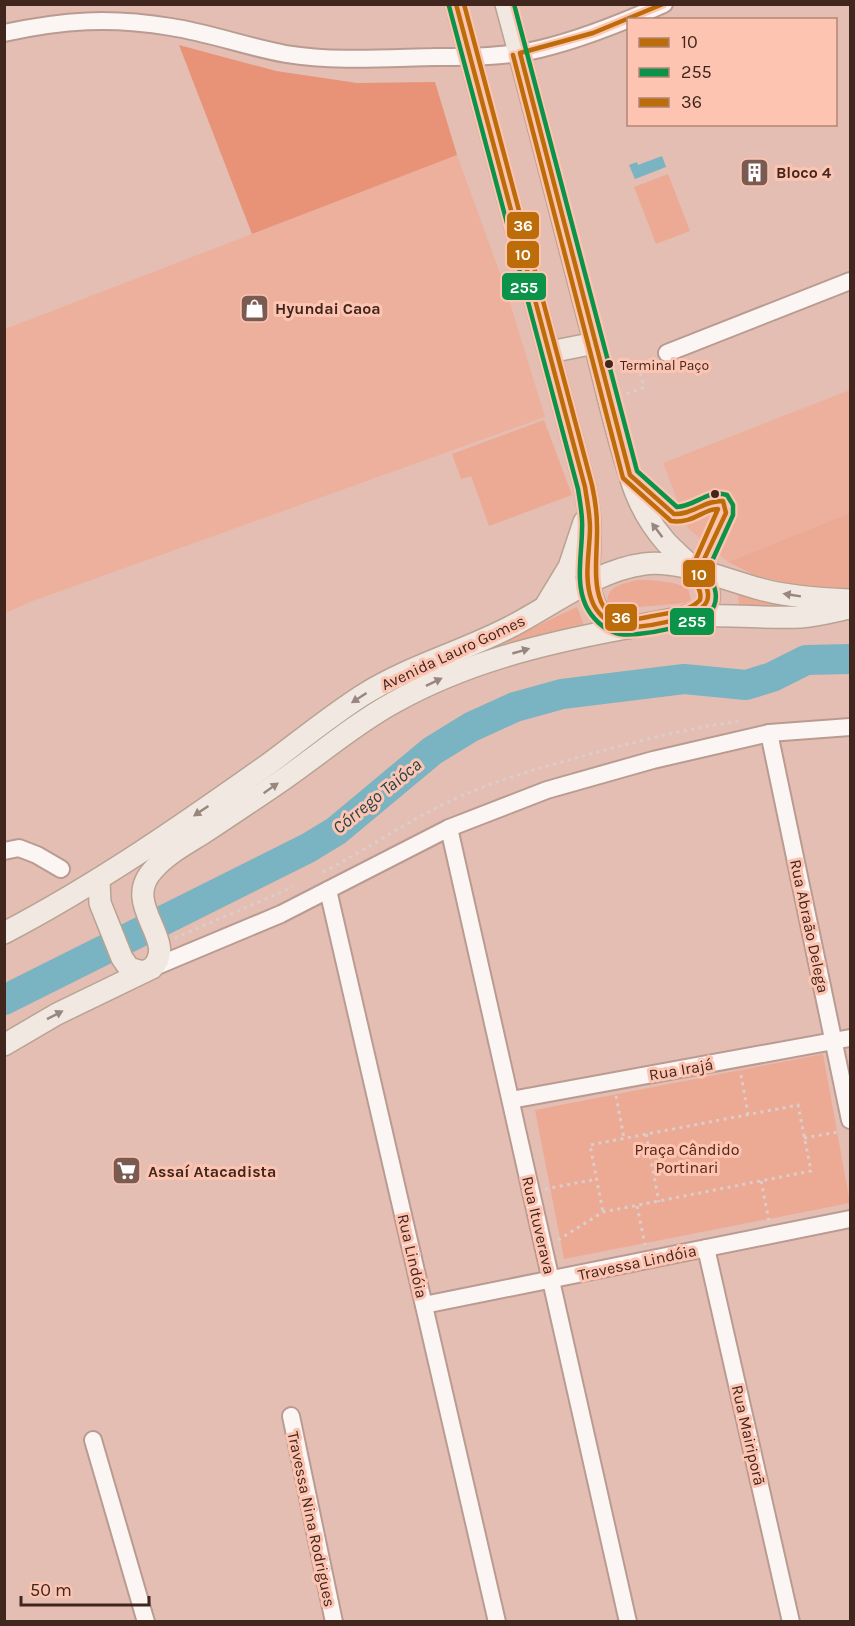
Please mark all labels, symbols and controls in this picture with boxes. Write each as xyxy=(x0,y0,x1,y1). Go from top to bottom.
legend xyxy=(627,18,837,126)
text: 10 xyxy=(681,31,698,53)
text: 255 xyxy=(681,61,712,83)
text: 36 xyxy=(681,91,702,113)
building icon: Bloco 4 xyxy=(739,156,771,188)
place label: Bloco 4 xyxy=(776,163,832,182)
line badge: 36 xyxy=(506,211,540,240)
text: 36 xyxy=(513,216,533,235)
line badge: 10 xyxy=(506,240,540,269)
text: 10 xyxy=(515,245,531,264)
line badge: 255 xyxy=(501,272,547,301)
text: 255 xyxy=(510,278,538,297)
shop icon: Hyundai Caoa xyxy=(238,292,270,324)
place label: Hyundai Caoa xyxy=(275,299,381,318)
place label: Terminal Paço xyxy=(620,357,709,374)
marker: Terminal Paço xyxy=(603,358,615,370)
unlabelled marker xyxy=(709,488,721,500)
one-way arrow xyxy=(651,523,663,539)
line badge: 10 xyxy=(682,559,716,588)
text: 10 xyxy=(691,565,707,584)
one-way arrow xyxy=(783,591,802,600)
line badge: 36 xyxy=(604,603,638,632)
line badge: 255 xyxy=(669,607,715,636)
text: 36 xyxy=(611,608,631,627)
street label: Avenida Lauro Gomes xyxy=(378,611,528,694)
text: 255 xyxy=(678,612,706,631)
one-way arrow xyxy=(512,645,530,655)
one-way arrow xyxy=(425,677,442,687)
one-way arrow xyxy=(351,692,367,703)
water label: Córrego Taióca xyxy=(328,753,426,839)
one-way arrow xyxy=(262,782,278,794)
one-way arrow xyxy=(193,805,209,817)
street label: Rua Abraão Delega xyxy=(786,858,833,995)
one-way arrow xyxy=(47,1010,64,1020)
street label: Rua Irajá xyxy=(647,1054,715,1084)
park label: Praça Cândido Portinari xyxy=(634,1140,740,1177)
supermarket icon: Assaí Atacadista xyxy=(111,1155,143,1187)
place label: Assaí Atacadista xyxy=(148,1162,276,1181)
street label: Rua Ituverava xyxy=(518,1174,559,1276)
street label: Rua Lindóia xyxy=(394,1212,431,1300)
street label: Travessa Lindóia xyxy=(576,1241,698,1284)
street label: Rua Mairiporã xyxy=(728,1383,769,1487)
street label: Travessa Nina Rodrigues xyxy=(284,1430,339,1609)
scale bar xyxy=(21,1569,148,1607)
text: 50 m xyxy=(30,1579,72,1601)

